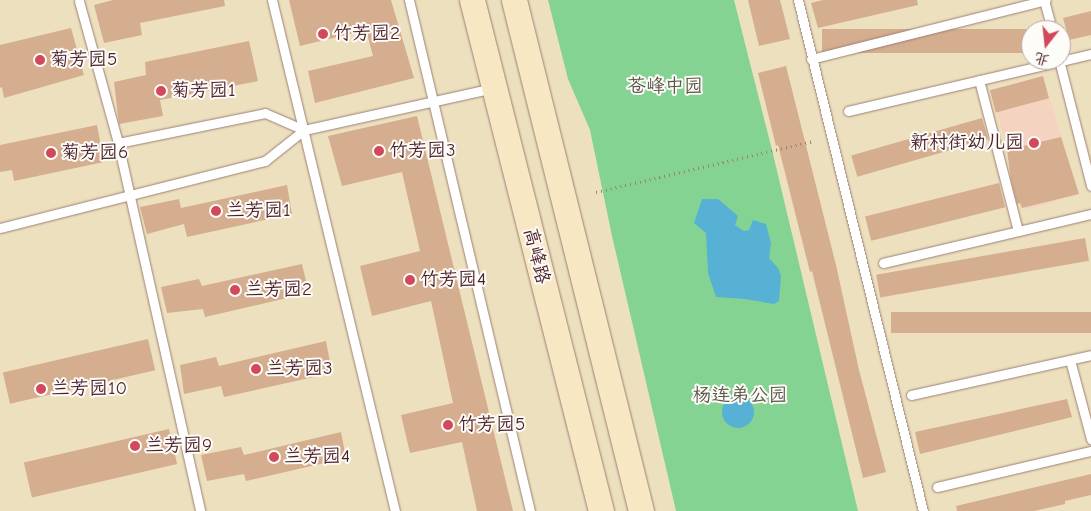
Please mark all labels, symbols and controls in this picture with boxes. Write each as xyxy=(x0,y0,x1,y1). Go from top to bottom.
north arrow xyxy=(1021,20,1071,70)
place label: 竹芳园2 xyxy=(333,23,400,45)
marker: 竹芳园2 xyxy=(317,28,329,40)
place label: 菊芳园5 xyxy=(50,49,117,71)
text: 北 xyxy=(1033,49,1051,69)
marker: 菊芳园5 xyxy=(34,54,46,66)
park label: 苍峰中园 xyxy=(627,76,703,98)
place label: 菊芳园1 xyxy=(171,80,236,102)
marker: 菊芳园1 xyxy=(155,85,167,97)
place label: 新村街幼儿园 xyxy=(910,132,1024,154)
marker: 新村街幼儿园 xyxy=(1028,137,1040,149)
place label: 竹芳园3 xyxy=(389,140,456,162)
place label: 菊芳园6 xyxy=(61,142,128,164)
marker: 竹芳园3 xyxy=(373,145,385,157)
marker: 菊芳园6 xyxy=(45,147,57,159)
place label: 兰芳园1 xyxy=(226,200,291,222)
marker: 兰芳园1 xyxy=(210,205,222,217)
street label: 高峰路 xyxy=(518,226,554,286)
place label: 竹芳园4 xyxy=(420,269,486,291)
marker: 竹芳园4 xyxy=(404,274,416,286)
place label: 兰芳园2 xyxy=(245,279,312,301)
marker: 兰芳园2 xyxy=(229,284,241,296)
place label: 兰芳园3 xyxy=(266,358,333,380)
marker: 兰芳园3 xyxy=(250,363,262,375)
place label: 兰芳园10 xyxy=(51,378,127,400)
marker: 兰芳园10 xyxy=(35,383,47,395)
park label: 杨连弟公园 xyxy=(693,385,787,407)
place label: 竹芳园5 xyxy=(458,414,525,436)
marker: 竹芳园5 xyxy=(442,419,454,431)
place label: 兰芳园9 xyxy=(145,435,212,457)
marker: 兰芳园9 xyxy=(129,440,141,452)
place label: 兰芳园4 xyxy=(284,446,350,468)
marker: 兰芳园4 xyxy=(268,451,280,463)

